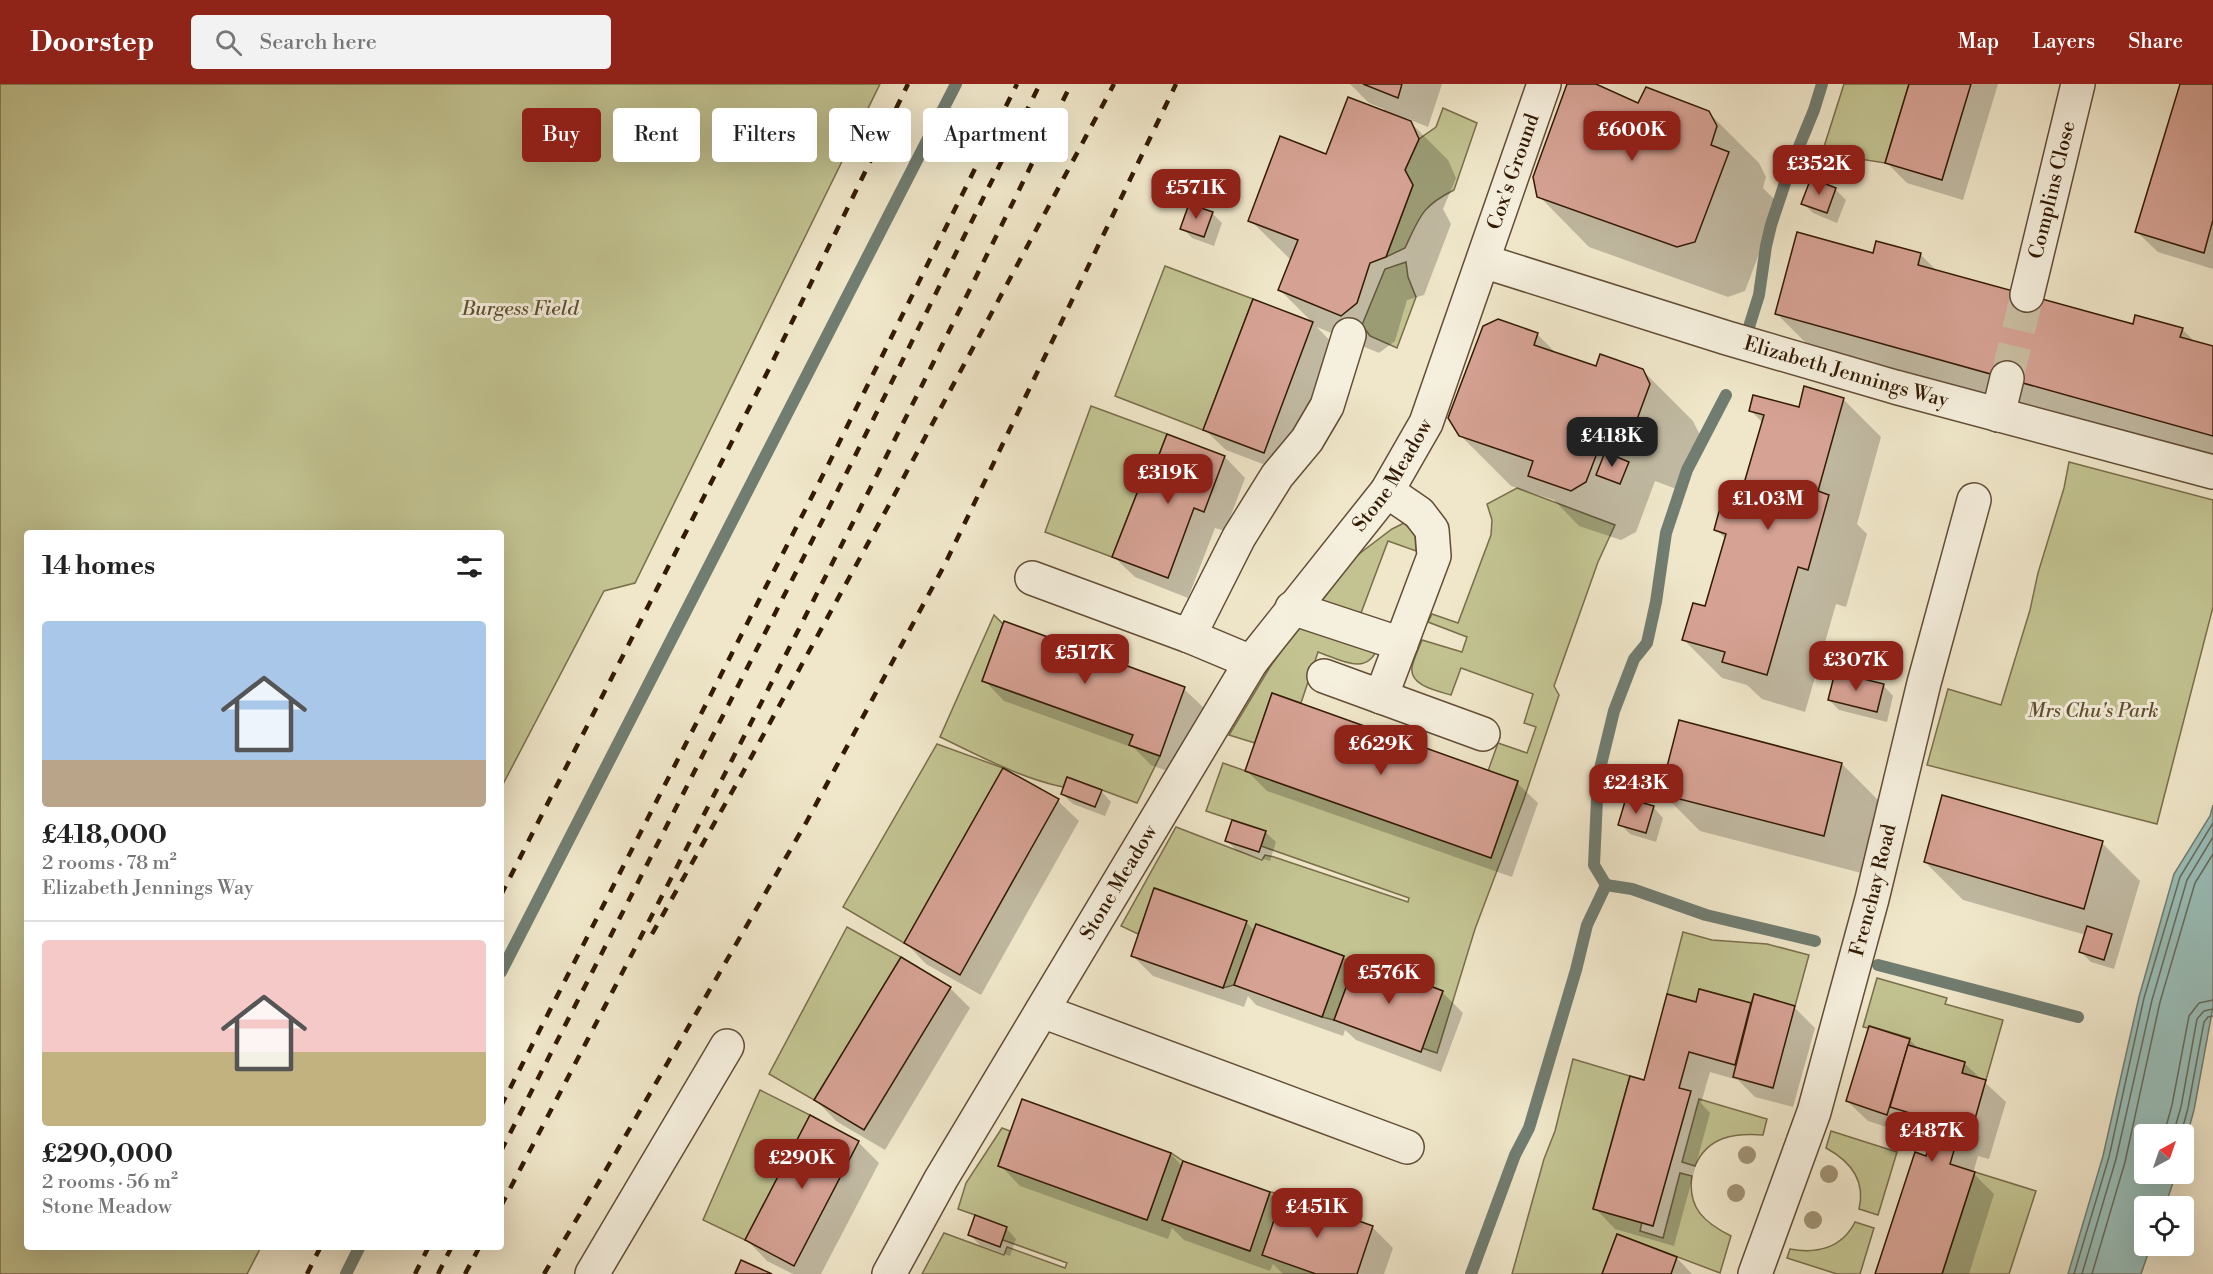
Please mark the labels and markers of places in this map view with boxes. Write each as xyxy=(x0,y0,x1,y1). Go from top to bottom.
pin: £600K xyxy=(1590,111,1674,162)
pin: £352K xyxy=(1777,145,1861,196)
pin: £571K xyxy=(1154,169,1238,220)
pin: £418K xyxy=(1570,417,1654,468)
pin: £319K xyxy=(1126,454,1210,505)
pin: £1.03M xyxy=(1719,480,1817,531)
pin: £517K xyxy=(1043,634,1127,685)
pin: £307K xyxy=(1814,641,1898,692)
pin: £629K xyxy=(1339,725,1423,776)
pin: £243K xyxy=(1594,764,1678,815)
pin: £576K xyxy=(1347,954,1431,1005)
pin: £487K xyxy=(1890,1112,1974,1163)
pin: £290K xyxy=(760,1139,844,1190)
pin: £451K xyxy=(1275,1188,1359,1239)

